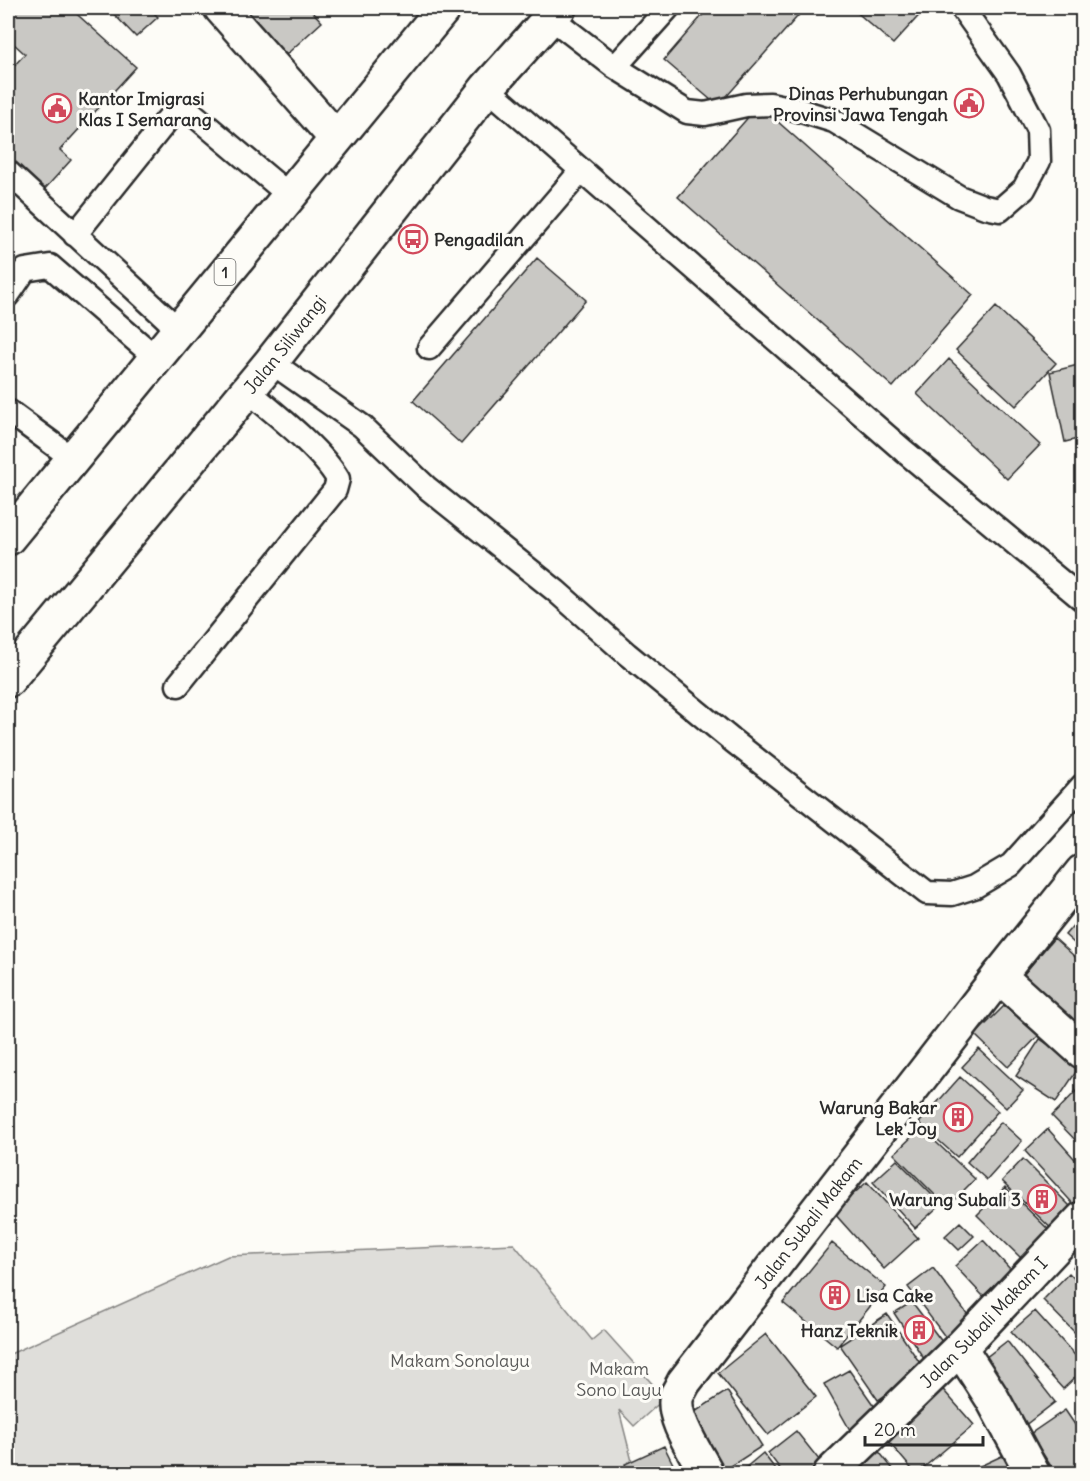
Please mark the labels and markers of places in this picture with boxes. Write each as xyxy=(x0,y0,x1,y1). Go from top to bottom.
place label: Dinas Perhubungan Provinsi Jawa Tengah xyxy=(773,82,949,126)
place label: Kantor Imigrasi Klas I Semarang xyxy=(78,87,212,131)
public building icon: Dinas Perhubungan Provinsi Jawa Tengah xyxy=(953,87,985,119)
public building icon: Kantor Imigrasi Klas I Semarang xyxy=(41,92,73,124)
bus stop icon: Pengadilan xyxy=(397,223,429,255)
place label: Pengadilan xyxy=(434,228,524,251)
place label: Warung Bakar Lek Joy xyxy=(820,1096,938,1140)
building icon: Warung Bakar Lek Joy xyxy=(942,1101,974,1133)
building icon: Warung Subali 3 xyxy=(1026,1183,1058,1215)
place label: Warung Subali 3 xyxy=(889,1188,1021,1211)
building icon: Lisa Cake xyxy=(819,1279,851,1311)
place label: Lisa Cake xyxy=(856,1284,934,1307)
building icon: Hanz Teknik xyxy=(903,1314,935,1346)
place label: Hanz Teknik xyxy=(801,1319,898,1342)

